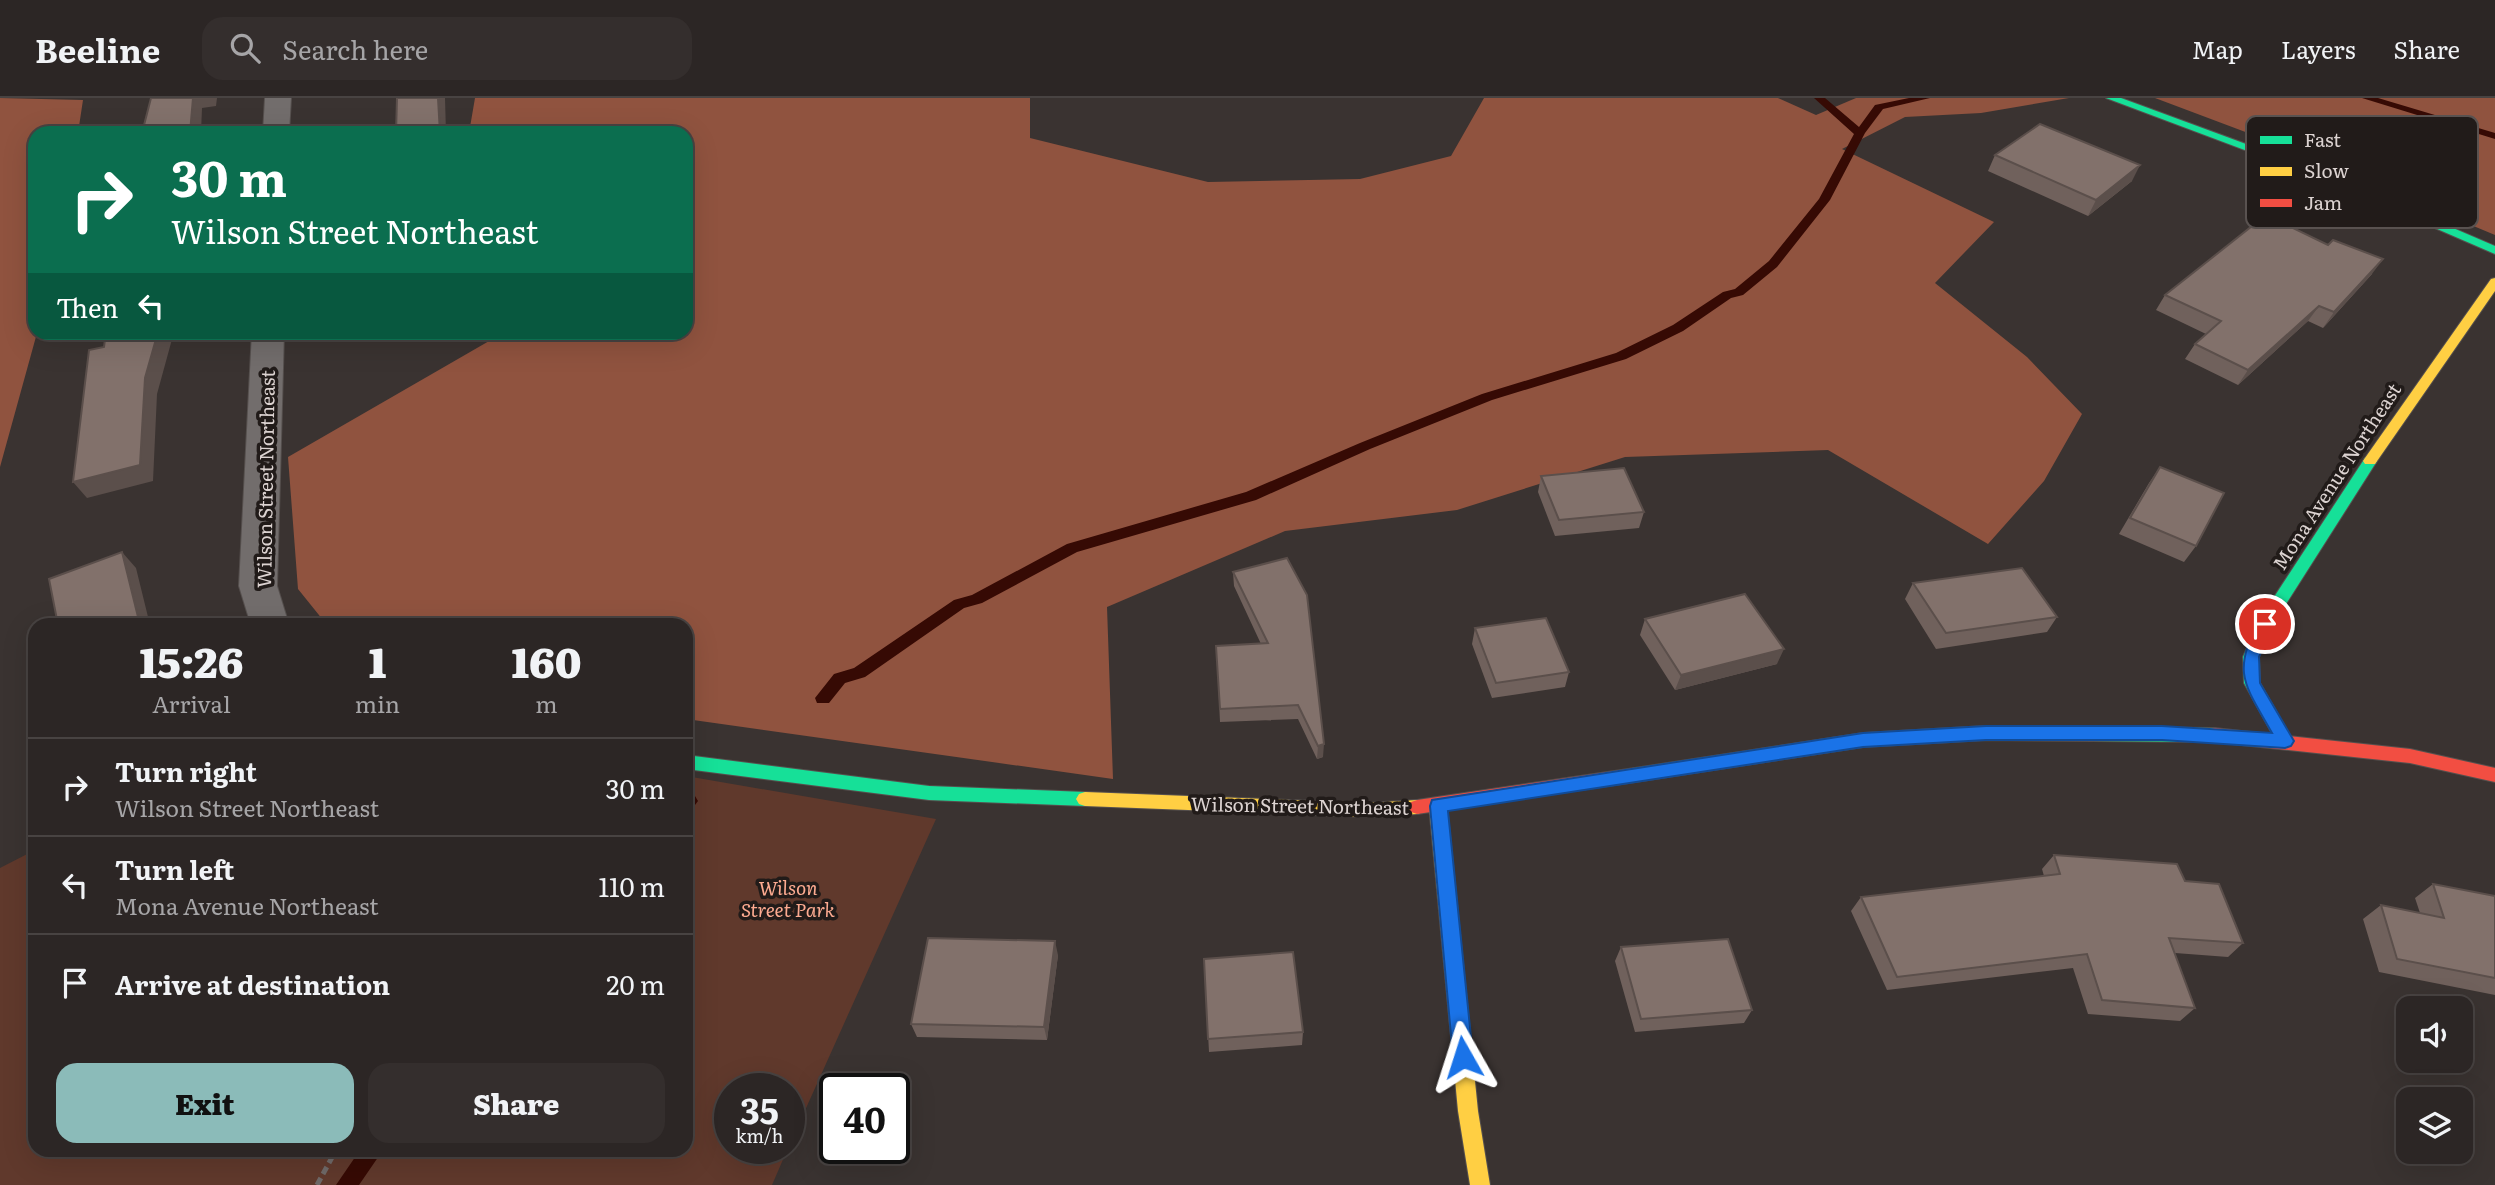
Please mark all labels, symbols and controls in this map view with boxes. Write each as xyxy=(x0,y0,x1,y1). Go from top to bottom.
search box xyxy=(202,17,692,80)
text: Beeline xyxy=(35,24,160,73)
icon: search xyxy=(226,29,264,67)
text: Search here xyxy=(282,29,428,68)
text: Map xyxy=(2192,31,2243,66)
text: Layers xyxy=(2281,31,2355,66)
text: Share xyxy=(2393,31,2460,66)
legend xyxy=(2246,116,2478,228)
text: Fast xyxy=(2304,125,2341,153)
text: 30 m xyxy=(171,139,287,212)
icon: right xyxy=(56,154,147,245)
text: Slow xyxy=(2304,156,2349,184)
text: Jam xyxy=(2304,188,2342,216)
text: Wilson Street Northeast xyxy=(171,206,538,254)
text: Then xyxy=(56,287,118,326)
icon: left xyxy=(132,287,170,325)
street label: Wilson Street Northeast xyxy=(249,369,281,588)
street label: Mona Avenue Northeast xyxy=(2265,377,2407,575)
pin xyxy=(2235,594,2295,654)
icon: arrive xyxy=(2246,605,2284,643)
text: 15:26 xyxy=(139,629,243,691)
text: 1 xyxy=(369,629,386,691)
text: 160 xyxy=(511,629,582,691)
text: Arrival xyxy=(152,686,231,720)
text: min xyxy=(355,686,400,720)
text: m xyxy=(535,686,558,720)
text: Turn right xyxy=(115,751,257,790)
icon: right xyxy=(56,768,94,806)
text: 30 m xyxy=(605,768,665,807)
street label: Wilson Street Northeast xyxy=(1191,789,1410,821)
text: Wilson Street Northeast xyxy=(115,790,379,824)
text: Turn left xyxy=(115,849,234,888)
icon: left xyxy=(56,866,94,904)
text: 110 m xyxy=(598,866,665,905)
park label: Wilson Street Park xyxy=(741,873,836,923)
text: Mona Avenue Northeast xyxy=(115,888,379,922)
icon: arrive xyxy=(56,964,94,1002)
text: Arrive at destination xyxy=(115,964,390,1003)
text: 20 m xyxy=(606,964,665,1003)
map controls xyxy=(2396,996,2473,1164)
button: sound xyxy=(2396,996,2473,1073)
position arrow xyxy=(1426,1020,1500,1094)
button: Exit xyxy=(56,1063,354,1143)
button: Share xyxy=(368,1063,665,1143)
speed limit sign: 40 xyxy=(819,1073,910,1164)
text: 35 xyxy=(740,1083,779,1135)
button: layers xyxy=(2396,1087,2473,1164)
text: km/h xyxy=(736,1122,783,1149)

